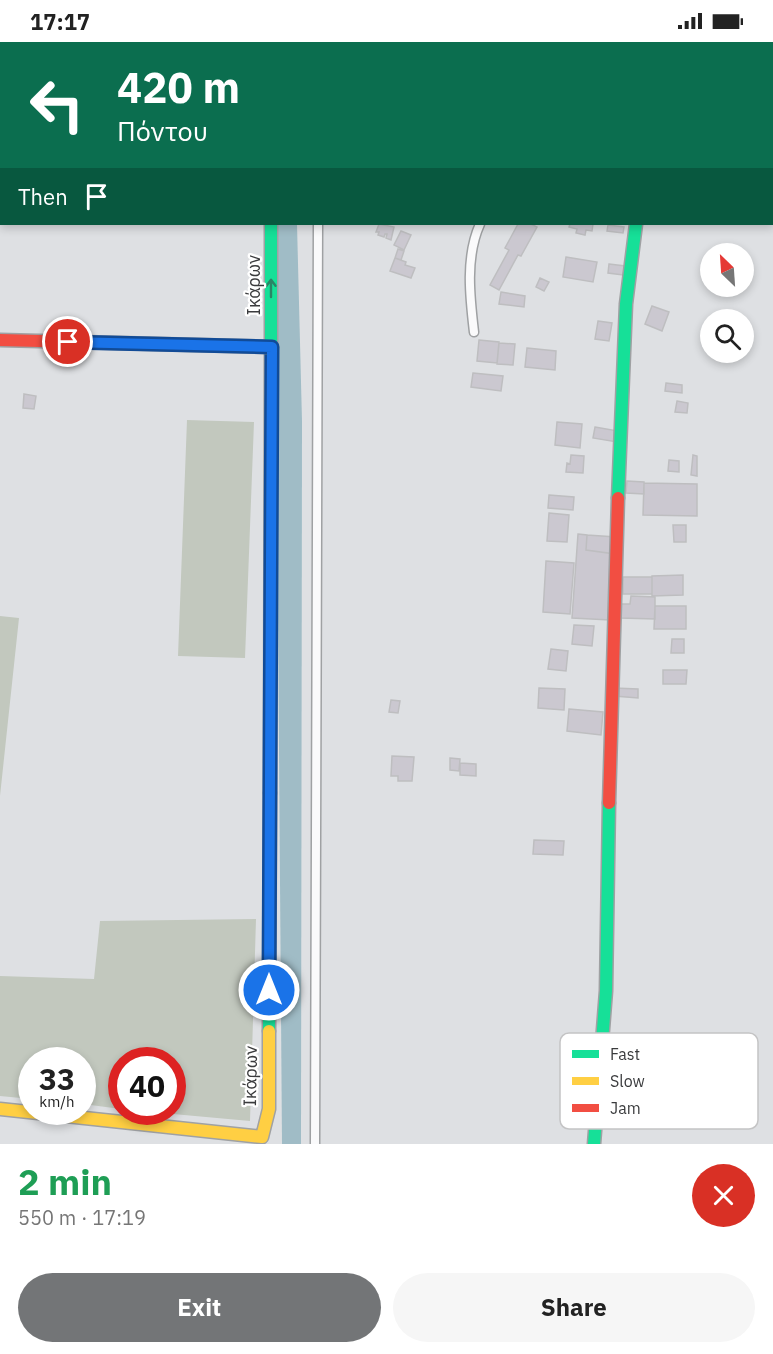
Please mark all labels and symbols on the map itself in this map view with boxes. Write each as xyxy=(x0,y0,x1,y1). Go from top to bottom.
north arrow xyxy=(700,243,754,297)
street label: Ικάρων xyxy=(242,255,265,315)
one-way arrow xyxy=(265,279,277,299)
pin xyxy=(42,316,93,367)
position arrow xyxy=(237,958,301,1022)
legend xyxy=(560,1033,758,1129)
text: Fast xyxy=(610,1044,640,1064)
street label: Ικάρων xyxy=(238,1046,262,1106)
speed limit sign: 40 xyxy=(108,1047,186,1125)
text: Slow xyxy=(610,1071,645,1091)
text: Jam xyxy=(610,1098,641,1118)

